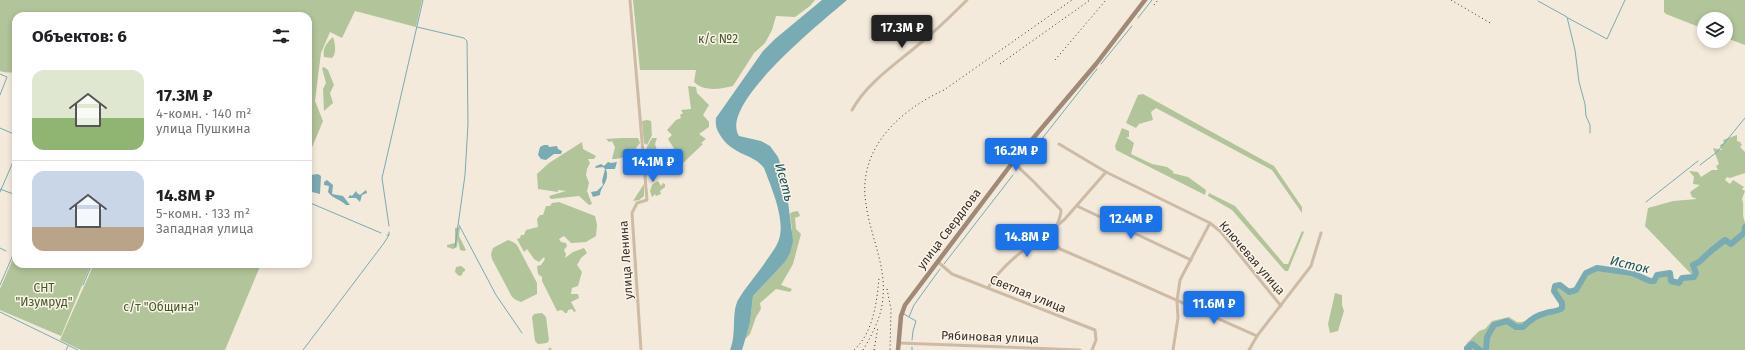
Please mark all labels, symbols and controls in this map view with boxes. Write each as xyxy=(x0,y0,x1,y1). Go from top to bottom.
map controls xyxy=(1697,12,1733,48)
button: layers xyxy=(1697,12,1733,48)
pin: 17.3M ₽ xyxy=(865,15,939,49)
text: 17.3M ₽ xyxy=(880,20,924,35)
icon: filters xyxy=(270,25,292,47)
text: Объектов: 6 xyxy=(32,26,127,47)
park label: к/с №2 xyxy=(698,32,738,46)
text: 17.3M ₽ xyxy=(156,85,213,106)
icon: home xyxy=(64,86,112,134)
text: 4-комн. · 140 m² xyxy=(156,106,251,121)
text: улица Пушкина xyxy=(156,121,251,136)
pin: 16.2M ₽ xyxy=(979,138,1053,172)
text: 16.2M ₽ xyxy=(994,143,1038,158)
pin: 14.1M ₽ xyxy=(616,149,690,183)
text: 14.1M ₽ xyxy=(632,154,674,169)
water label: Исеть xyxy=(772,161,797,203)
text: 14.8M ₽ xyxy=(156,185,215,206)
street label: улица Свердлова xyxy=(914,186,984,272)
icon: home xyxy=(64,187,112,235)
text: 5-комн. · 133 m² xyxy=(156,206,250,221)
pin: 12.4M ₽ xyxy=(1094,206,1168,240)
text: 12.4M ₽ xyxy=(1109,211,1153,226)
street label: Ключевая улица xyxy=(1216,218,1288,298)
street label: улица Ленина xyxy=(616,220,636,300)
text: Западная улица xyxy=(156,221,253,236)
pin: 14.8M ₽ xyxy=(990,224,1064,258)
text: 14.8M ₽ xyxy=(1004,229,1050,244)
water label: Исток xyxy=(1609,253,1651,276)
street label: Светлая улица xyxy=(988,272,1068,316)
park label: СНТ "Изумруд" xyxy=(15,281,73,309)
pin: 11.6M ₽ xyxy=(1177,291,1251,325)
text: 11.6M ₽ xyxy=(1192,296,1236,311)
park label: с/т "Община" xyxy=(123,300,199,314)
street label: Рябиновая улица xyxy=(941,328,1039,346)

